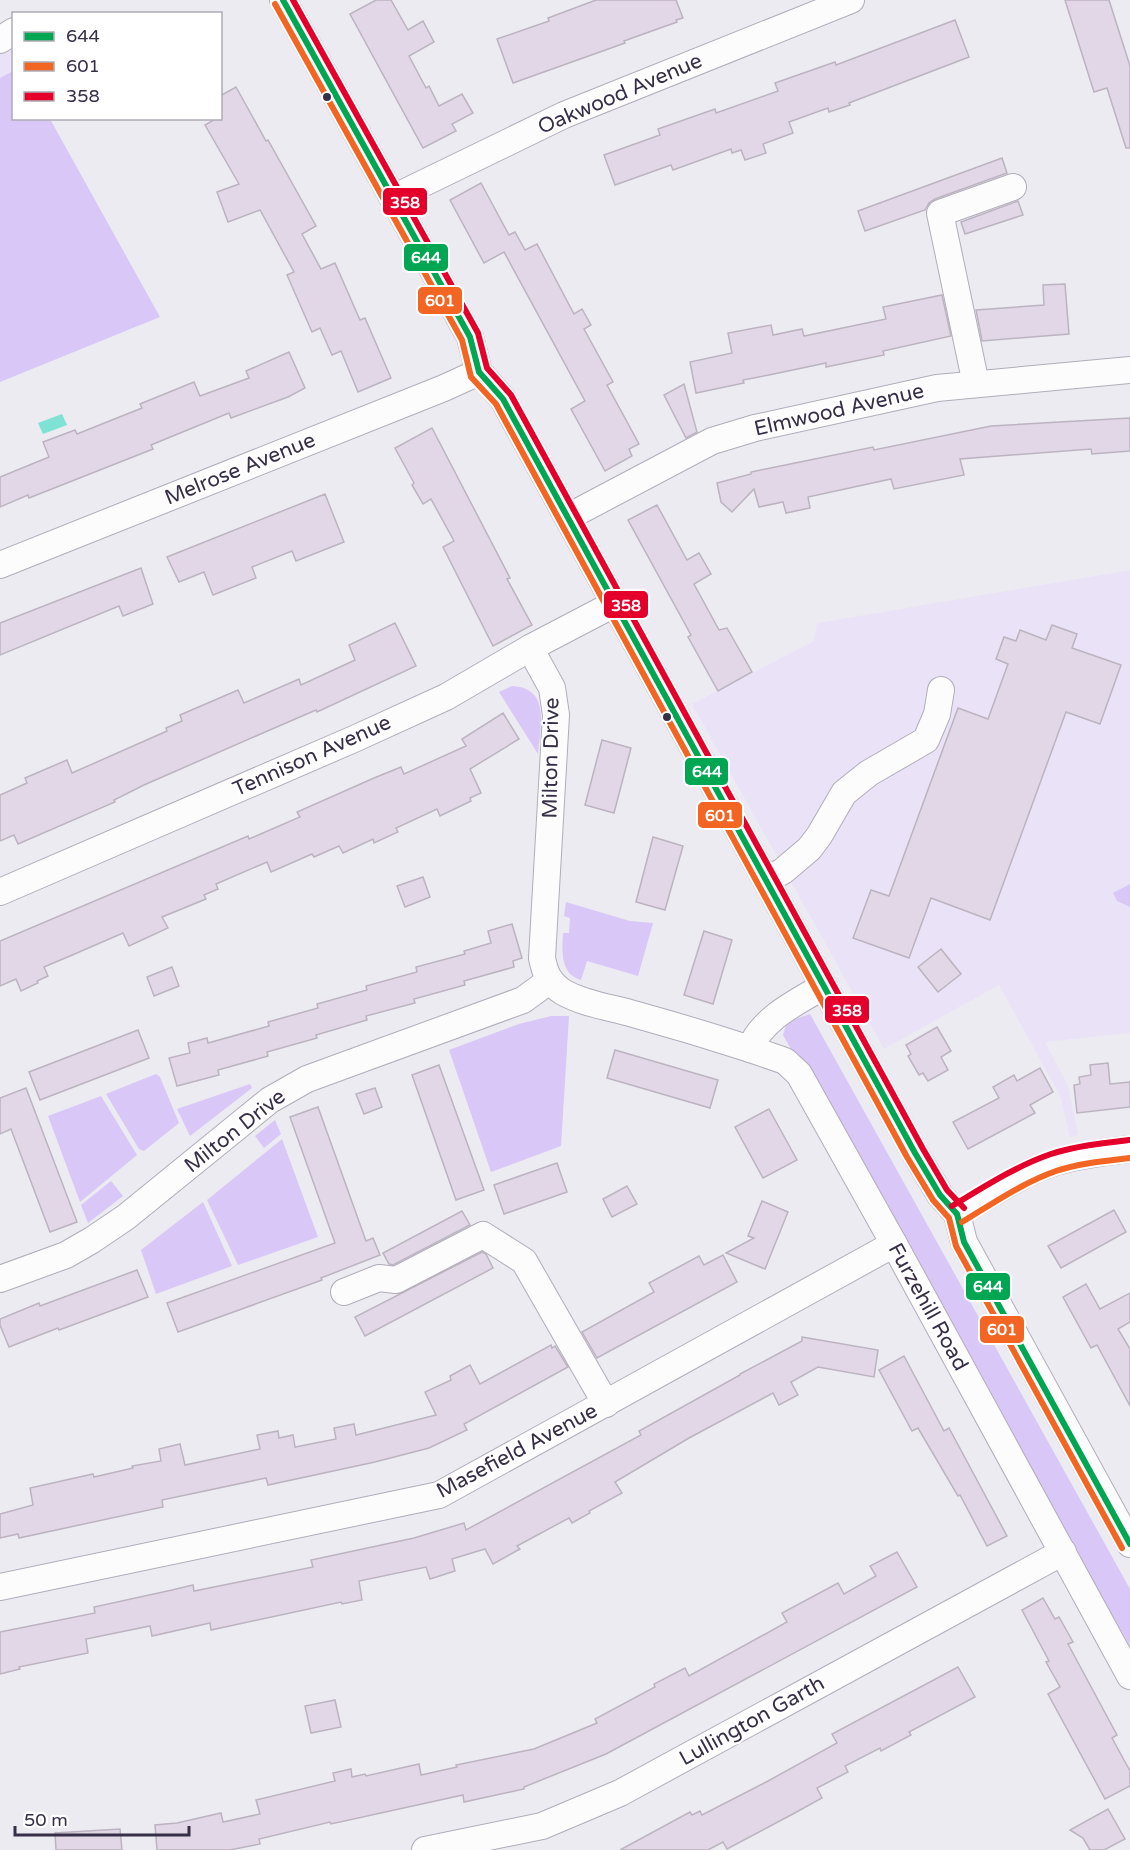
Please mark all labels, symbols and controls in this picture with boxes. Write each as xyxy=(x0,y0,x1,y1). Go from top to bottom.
legend xyxy=(12,12,222,120)
text: 644 xyxy=(66,25,100,47)
street label: Oakwood Avenue xyxy=(534,48,706,140)
text: 601 xyxy=(66,55,100,77)
text: 358 xyxy=(66,85,100,107)
unlabelled marker xyxy=(321,91,333,103)
line badge: 358 xyxy=(382,187,428,216)
text: 358 xyxy=(390,193,420,213)
line badge: 644 xyxy=(403,243,449,272)
text: 644 xyxy=(411,248,441,268)
line badge: 601 xyxy=(417,286,463,315)
text: 601 xyxy=(425,291,455,311)
street label: Elmwood Avenue xyxy=(752,378,926,442)
street label: Melrose Avenue xyxy=(161,427,319,511)
line badge: 358 xyxy=(603,590,649,619)
text: 358 xyxy=(611,596,641,616)
street label: Milton Drive xyxy=(537,697,565,819)
street label: Tennison Avenue xyxy=(229,710,395,802)
unlabelled marker xyxy=(661,711,673,723)
line badge: 644 xyxy=(684,757,729,786)
text: 644 xyxy=(692,762,722,782)
line badge: 601 xyxy=(697,801,743,829)
text: 601 xyxy=(705,806,735,826)
line badge: 358 xyxy=(824,995,870,1024)
text: 358 xyxy=(832,1001,862,1021)
street label: Milton Drive xyxy=(180,1084,291,1178)
street label: Furzehill Road xyxy=(883,1239,973,1375)
line badge: 644 xyxy=(965,1272,1011,1301)
text: 644 xyxy=(973,1277,1003,1297)
line badge: 601 xyxy=(979,1315,1025,1344)
text: 601 xyxy=(987,1320,1017,1340)
street label: Masefield Avenue xyxy=(432,1398,602,1504)
street label: Lullington Garth xyxy=(675,1671,829,1771)
scale bar xyxy=(15,1799,189,1837)
text: 50 m xyxy=(24,1809,68,1831)

